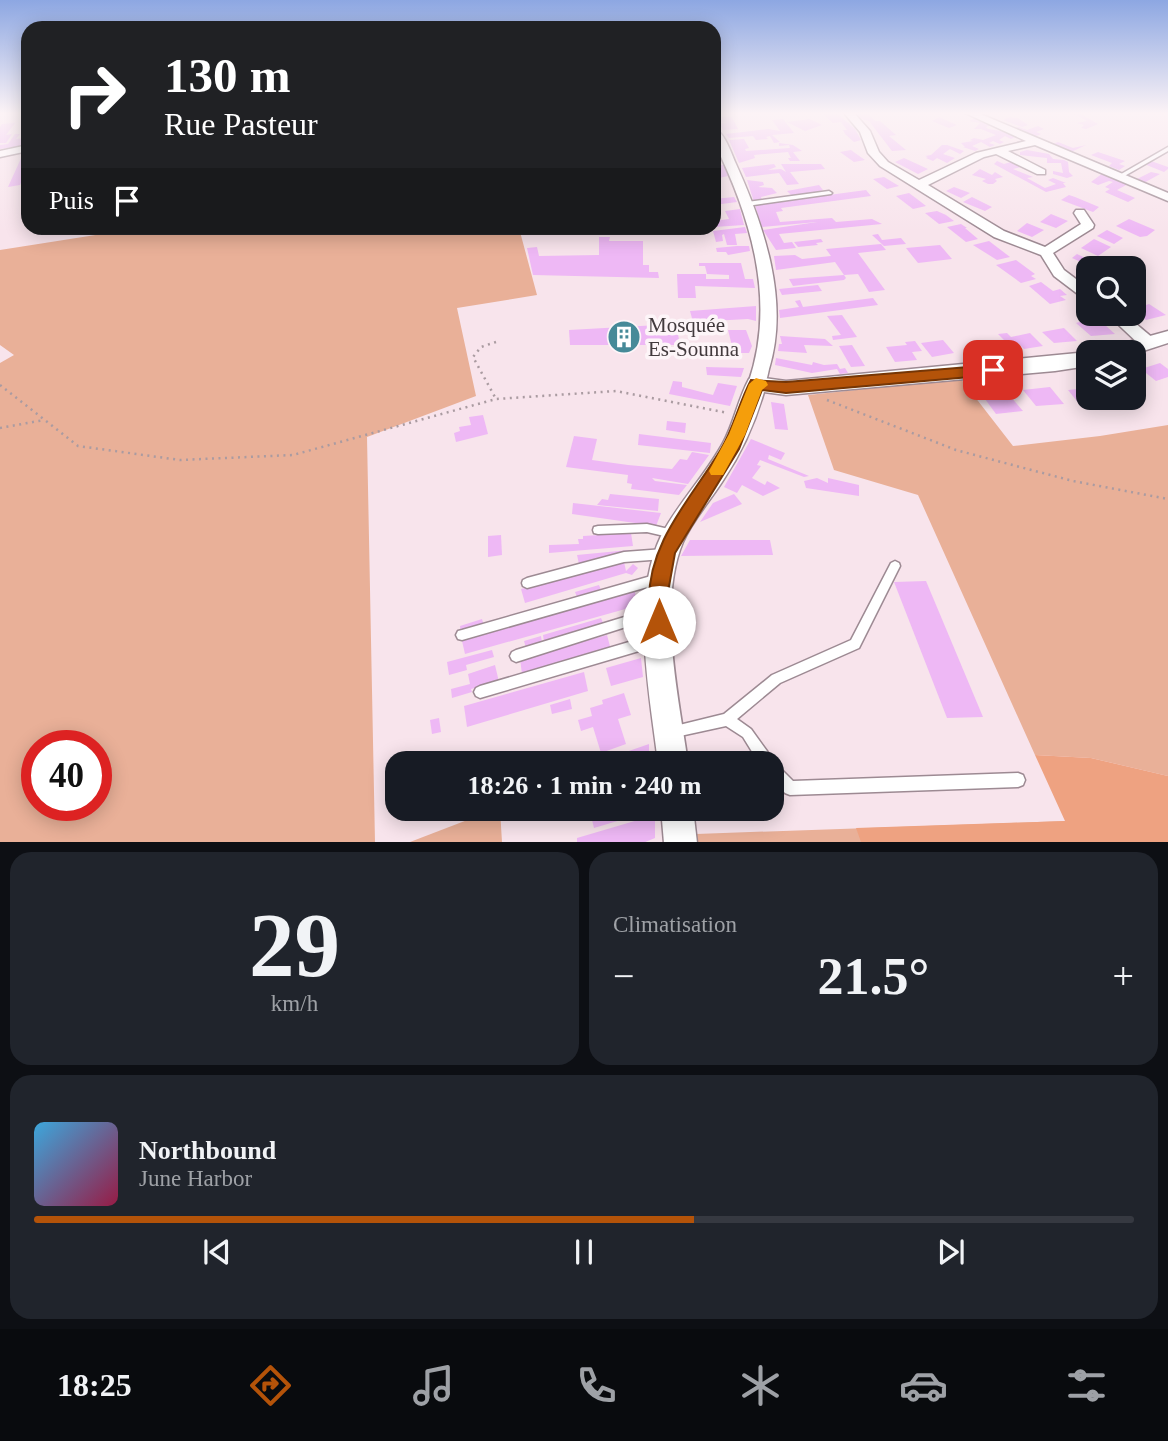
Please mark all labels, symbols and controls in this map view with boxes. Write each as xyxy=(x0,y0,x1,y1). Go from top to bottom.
text: 130 m xyxy=(164,48,291,103)
icon: right xyxy=(49,49,140,140)
text: Rue Pasteur xyxy=(164,106,318,142)
icon: arrive xyxy=(108,182,146,220)
text: Puis xyxy=(49,186,94,215)
map controls xyxy=(1076,256,1146,410)
button: search xyxy=(1076,256,1146,326)
place label: Mosquée Es-Sounna xyxy=(648,313,740,361)
building icon: Mosquée Es-Sounna xyxy=(605,318,643,356)
pin xyxy=(963,340,1023,400)
button: layers xyxy=(1076,340,1146,410)
icon: arrive xyxy=(974,351,1012,389)
position arrow xyxy=(622,585,696,659)
speed limit sign: 40 xyxy=(21,730,112,821)
text: 18:26 · 1 min · 240 m xyxy=(468,771,702,800)
text: 29 xyxy=(249,895,340,996)
text: Climatisation xyxy=(613,912,737,937)
text: 21.5° xyxy=(818,948,929,1005)
text: − xyxy=(613,955,634,997)
text: + xyxy=(1113,955,1134,997)
text: km/h xyxy=(271,991,318,1016)
text: Northbound xyxy=(139,1136,276,1165)
text: June Harbor xyxy=(139,1166,252,1191)
icon: previous xyxy=(198,1233,236,1271)
icon: pause xyxy=(565,1233,603,1271)
icon: next xyxy=(932,1233,970,1271)
icon: directions xyxy=(246,1361,295,1410)
icon: music xyxy=(409,1361,458,1410)
icon: phone xyxy=(572,1361,621,1410)
icon: climate xyxy=(736,1361,785,1410)
icon: car xyxy=(899,1361,948,1410)
icon: filters xyxy=(1062,1361,1111,1410)
text: 18:25 xyxy=(57,1367,132,1403)

